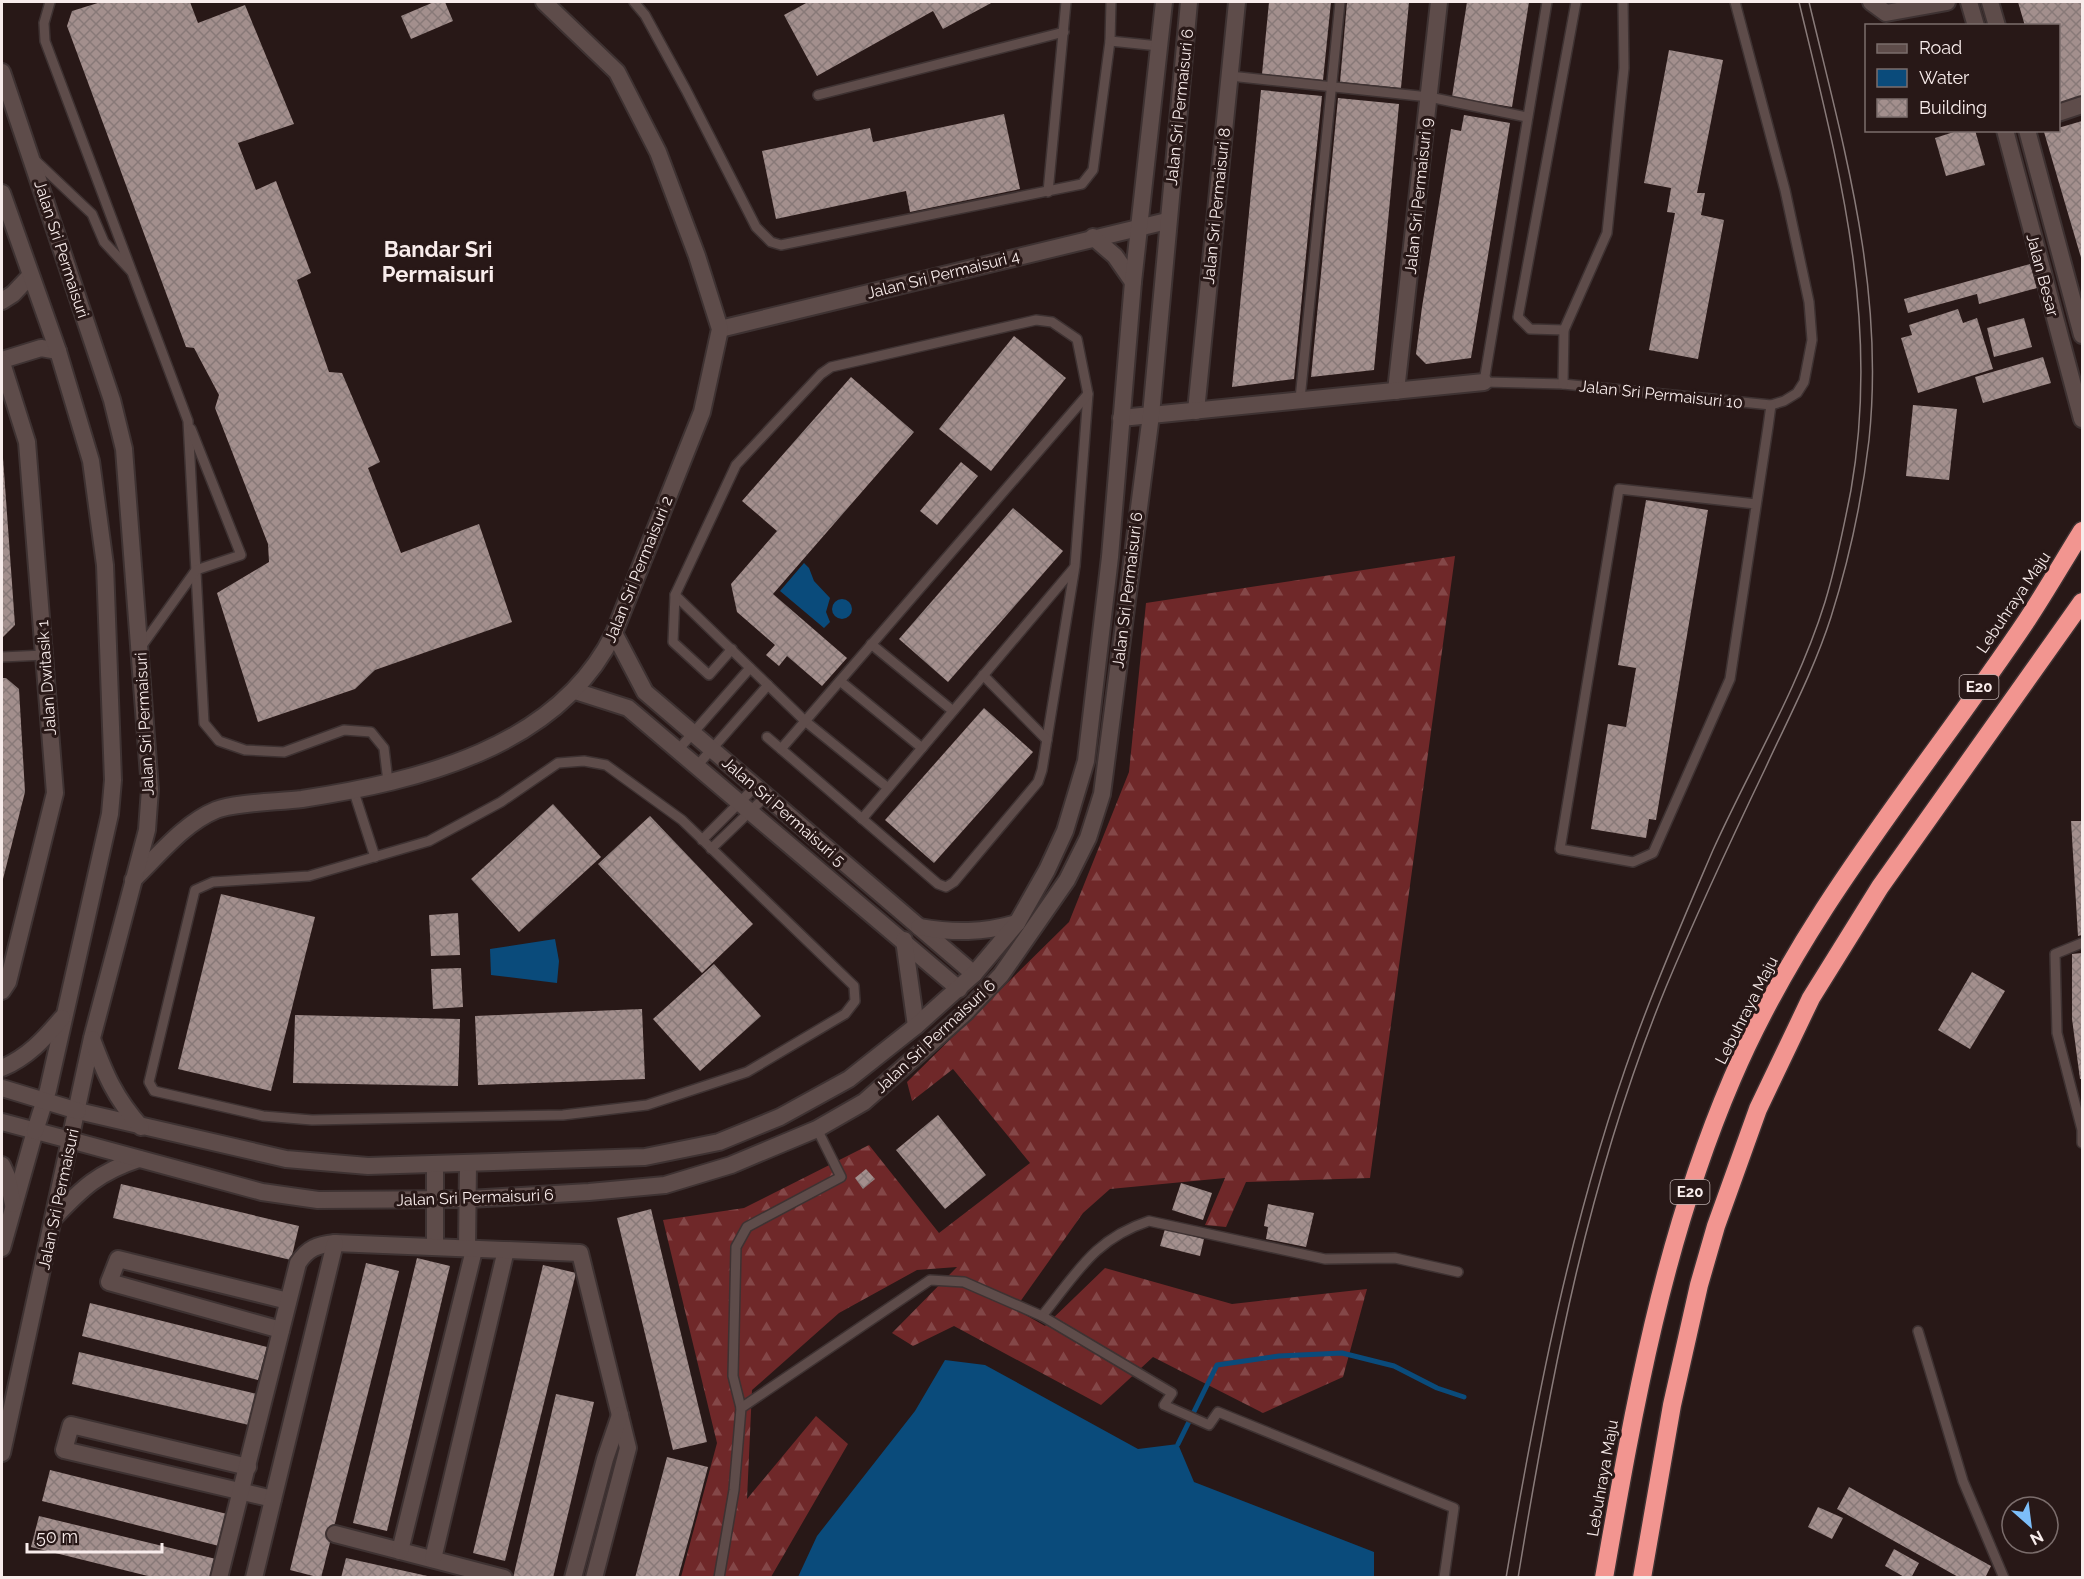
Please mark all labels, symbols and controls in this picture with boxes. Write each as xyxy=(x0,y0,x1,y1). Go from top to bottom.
legend xyxy=(1865,24,2060,132)
street label: Jalan Sri Permaisuri 6 xyxy=(1162,28,1197,186)
text: Road xyxy=(1919,37,1962,58)
text: Water xyxy=(1919,67,1970,88)
text: Building xyxy=(1919,97,1987,118)
street label: Jalan Sri Permaisuri 9 xyxy=(1401,117,1436,275)
street label: Jalan Sri Permaisuri 8 xyxy=(1199,127,1234,285)
street label: Jalan Sri Permaisuri xyxy=(30,178,93,320)
street label: Jalan Besar xyxy=(2022,232,2063,319)
district label: Bandar Sri Permaisuri xyxy=(382,236,494,287)
street label: Jalan Sri Permaisuri 4 xyxy=(865,246,1022,303)
street label: Jalan Sri Permaisuri 10 xyxy=(1578,376,1744,413)
street label: Jalan Sri Permaisuri 2 xyxy=(600,493,677,645)
street label: Jalan Sri Permaisuri 6 xyxy=(1108,511,1147,669)
street label: Lebuhraya Maju xyxy=(1972,548,2054,657)
street label: Jalan Dwitasik 1 xyxy=(33,620,60,736)
street label: Jalan Sri Permaisuri xyxy=(131,652,158,796)
road number: E20 xyxy=(1960,675,1998,699)
street label: Jalan Sri Permaisuri 5 xyxy=(718,753,849,870)
street label: Lebuhraya Maju xyxy=(1711,953,1782,1067)
street label: Jalan Sri Permaisuri 6 xyxy=(871,976,999,1097)
street label: Jalan Sri Permaisuri xyxy=(34,1127,83,1271)
road number: E20 xyxy=(1670,1180,1710,1204)
street label: Jalan Sri Permaisuri 6 xyxy=(396,1185,554,1210)
street label: Lebuhraya Maju xyxy=(1583,1418,1622,1538)
north arrow xyxy=(2000,1495,2060,1555)
scale bar xyxy=(27,1516,162,1554)
text: 50 m xyxy=(36,1526,78,1547)
text: N xyxy=(2027,1527,2047,1549)

